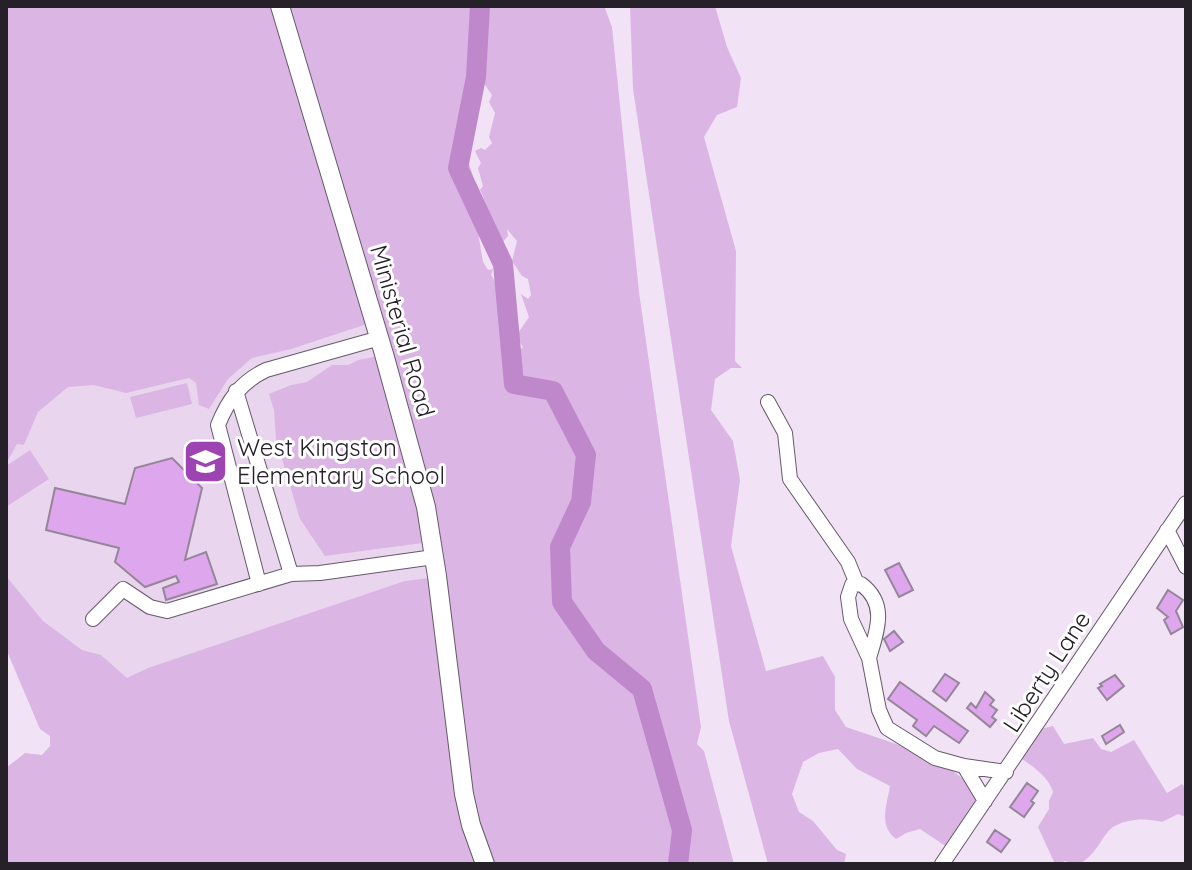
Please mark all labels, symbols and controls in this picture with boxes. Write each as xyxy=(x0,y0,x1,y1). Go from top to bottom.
street label: Ministerial Road xyxy=(364,241,442,420)
place label: West Kingston Elementary School xyxy=(237,432,445,490)
school or university icon: West Kingston Elementary School xyxy=(182,438,230,486)
street label: Liberty Lane xyxy=(996,605,1096,738)

